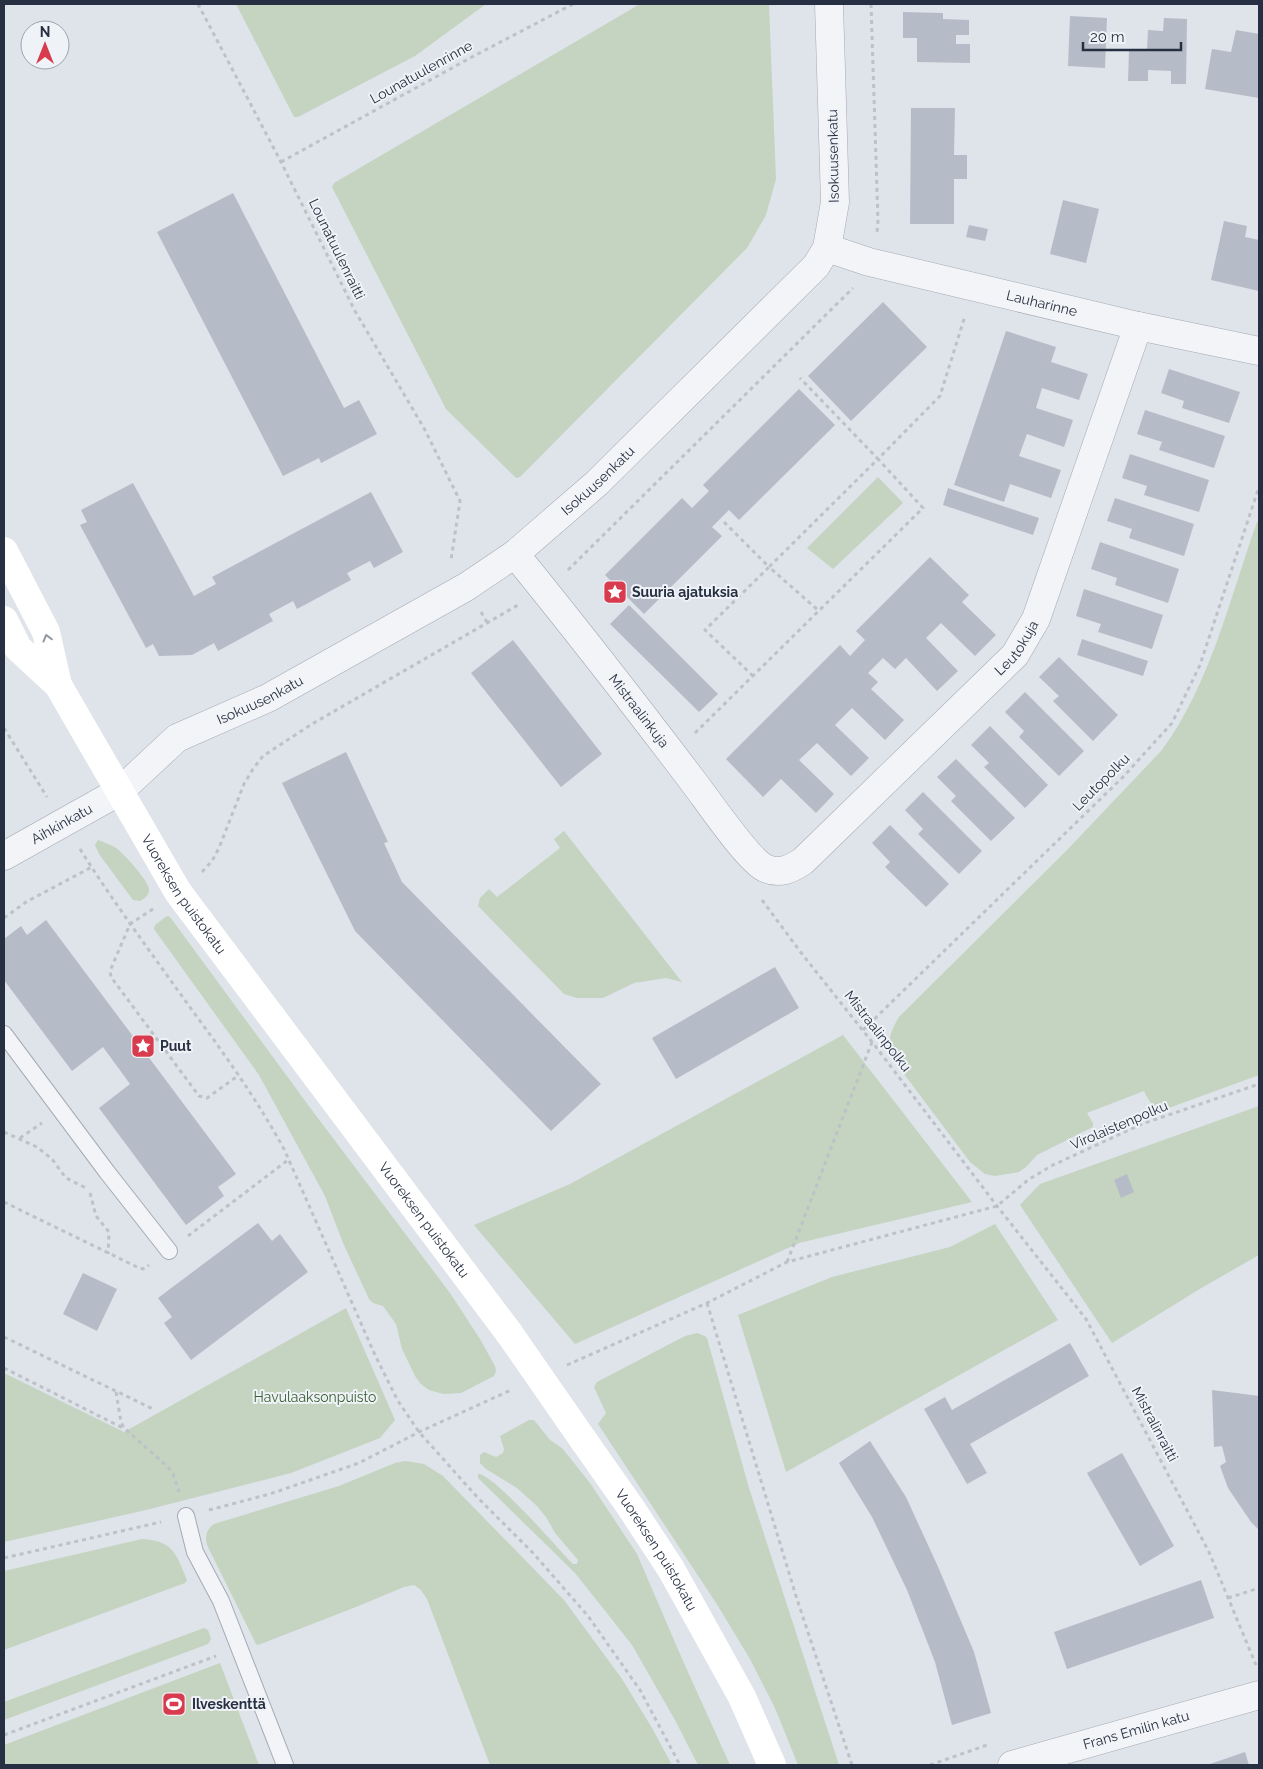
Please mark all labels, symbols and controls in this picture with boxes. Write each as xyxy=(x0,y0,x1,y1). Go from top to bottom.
north arrow xyxy=(20,20,70,70)
scale bar xyxy=(1083,20,1180,52)
text: N xyxy=(40,24,50,40)
text: 20 m xyxy=(1090,28,1125,46)
street label: Lounatuulenrinne xyxy=(367,37,475,107)
street label: Isokuusenkatu xyxy=(824,109,842,203)
street label: Lounatuulenraitti xyxy=(306,196,368,302)
street label: Lauharinne xyxy=(1005,287,1079,319)
street label: Isokuusenkatu xyxy=(558,443,638,518)
place icon: Suuria ajatuksia xyxy=(602,579,628,605)
place label: Suuria ajatuksia xyxy=(632,584,738,600)
street label: Leutokuja xyxy=(991,618,1041,678)
one-way arrow xyxy=(42,634,52,642)
street label: Mistraalinkuja xyxy=(606,671,672,751)
street label: Isokuusenkatu xyxy=(214,672,306,728)
street label: Leutopolku xyxy=(1069,750,1133,814)
street label: Aihkinkatu xyxy=(28,800,95,847)
street label: Vuoreksen puistokatu xyxy=(138,832,230,957)
street label: Mistraalinpolku xyxy=(841,987,915,1075)
place icon: Puut xyxy=(130,1033,156,1059)
place label: Puut xyxy=(160,1038,192,1054)
street label: Virolaistenpolku xyxy=(1068,1097,1170,1153)
street label: Vuoreksen puistokatu xyxy=(376,1159,473,1281)
street label: Mistralinraitti xyxy=(1129,1384,1181,1464)
park label: Havulaaksonpuisto xyxy=(254,1389,376,1405)
street label: Vuoreksen puistokatu xyxy=(612,1486,701,1613)
sports icon: Ilveskenttä xyxy=(161,1691,187,1717)
place label: Ilveskenttä xyxy=(192,1696,266,1712)
street label: Frans Emilin katu xyxy=(1081,1707,1191,1752)

